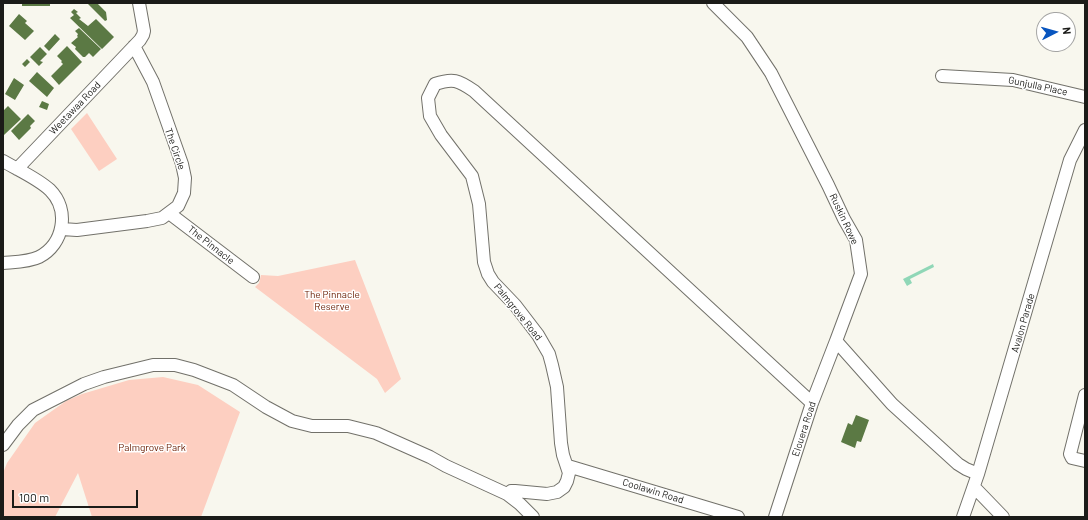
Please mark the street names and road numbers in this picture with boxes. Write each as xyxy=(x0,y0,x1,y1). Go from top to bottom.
street label: Gunjulla Place xyxy=(1007,74,1069,98)
street label: Weetawaa Road xyxy=(47,79,103,137)
street label: The Circle xyxy=(162,127,188,171)
street label: Ruskin Rowe xyxy=(827,192,861,246)
street label: The Pinnacle xyxy=(185,223,237,267)
street label: Palmgrove Road xyxy=(491,281,545,343)
street label: Avalon Parade xyxy=(1009,292,1037,354)
street label: Elouera Road xyxy=(789,400,819,458)
street label: Coolawin Road xyxy=(621,476,685,506)

